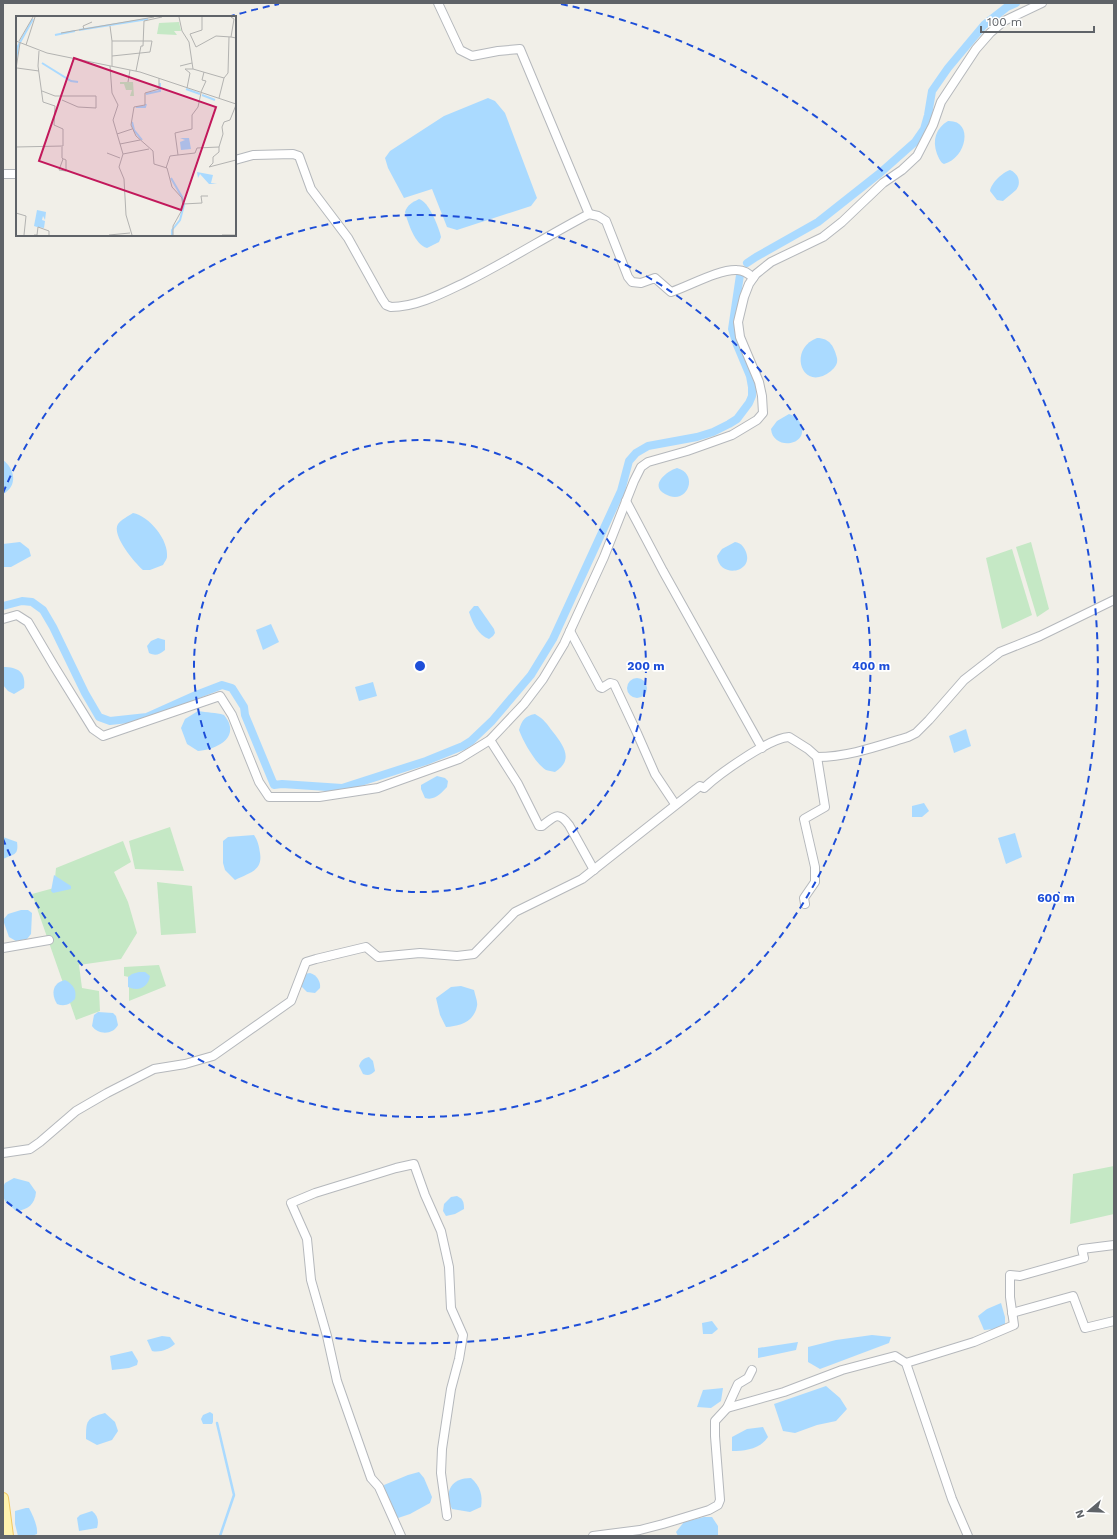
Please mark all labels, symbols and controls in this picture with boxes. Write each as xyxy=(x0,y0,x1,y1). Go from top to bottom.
scale bar xyxy=(981,8,1094,34)
text: 100 m xyxy=(987,15,1022,29)
inset map xyxy=(16,16,236,236)
centre of rings xyxy=(413,659,427,673)
text: 200 m xyxy=(627,659,665,673)
text: 400 m xyxy=(852,659,890,673)
text: 600 m xyxy=(1037,891,1075,905)
north arrow xyxy=(1069,1491,1109,1531)
text: N xyxy=(1073,1508,1087,1520)

